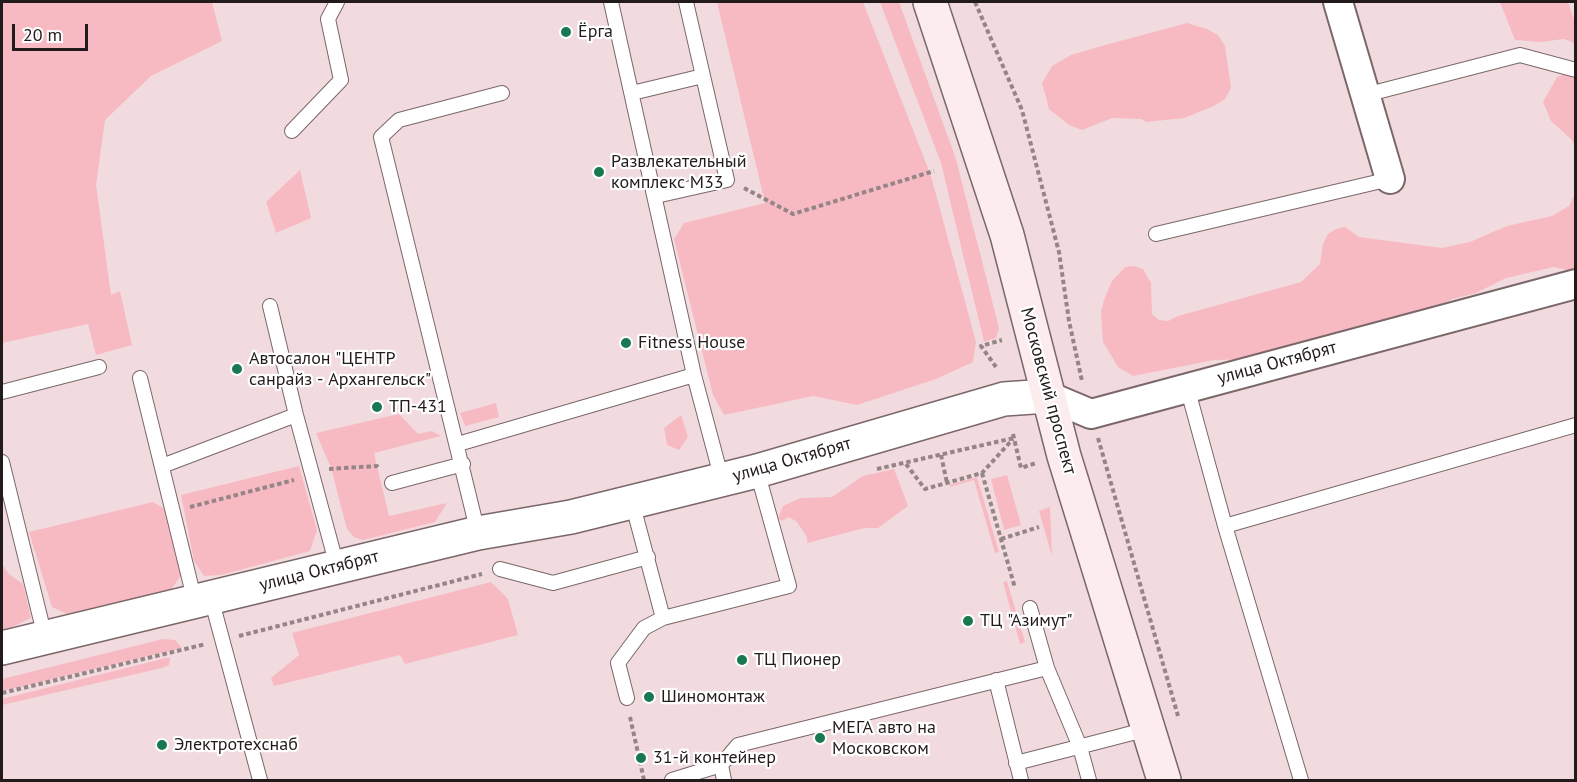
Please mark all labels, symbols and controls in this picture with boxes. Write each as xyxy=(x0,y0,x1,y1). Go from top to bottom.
scale bar xyxy=(15,12,92,50)
place label: Ёрга xyxy=(578,21,613,43)
text: 20 m xyxy=(23,23,62,46)
marker: Ёрга xyxy=(559,25,573,39)
place label: Развлекательный комплекс М33 xyxy=(611,151,746,194)
marker: Развлекательный комплекс М33 xyxy=(592,165,606,179)
street label: Московский проспект xyxy=(1015,305,1081,477)
place label: Fitness House xyxy=(638,332,745,354)
marker: Fitness House xyxy=(619,336,633,350)
street label: улица Октябрят xyxy=(1215,337,1339,389)
place label: Автосалон "ЦЕНТР санрайз - Архангельск" xyxy=(249,348,431,391)
marker: Автосалон "ЦЕНТР санрайз - Архангельск" xyxy=(230,362,244,376)
place label: ТП-431 xyxy=(389,396,447,418)
marker: ТП-431 xyxy=(370,400,384,414)
street label: улица Октябрят xyxy=(730,433,854,487)
street label: улица Октябрят xyxy=(257,546,381,596)
place label: ТЦ "Азимут" xyxy=(980,610,1072,632)
marker: ТЦ "Азимут" xyxy=(961,614,975,628)
place label: ТЦ Пионер xyxy=(754,649,841,671)
marker: ТЦ Пионер xyxy=(735,653,749,667)
place label: Шиномонтаж xyxy=(661,686,765,708)
marker: Шиномонтаж xyxy=(642,690,656,704)
place label: МЕГА авто на Московском xyxy=(832,717,936,760)
marker: МЕГА авто на Московском xyxy=(813,731,827,745)
place label: Электротехснаб xyxy=(174,734,298,756)
marker: Электротехснаб xyxy=(155,738,169,752)
place label: 31-й контейнер xyxy=(653,747,776,769)
marker: 31-й контейнер xyxy=(634,751,648,765)

